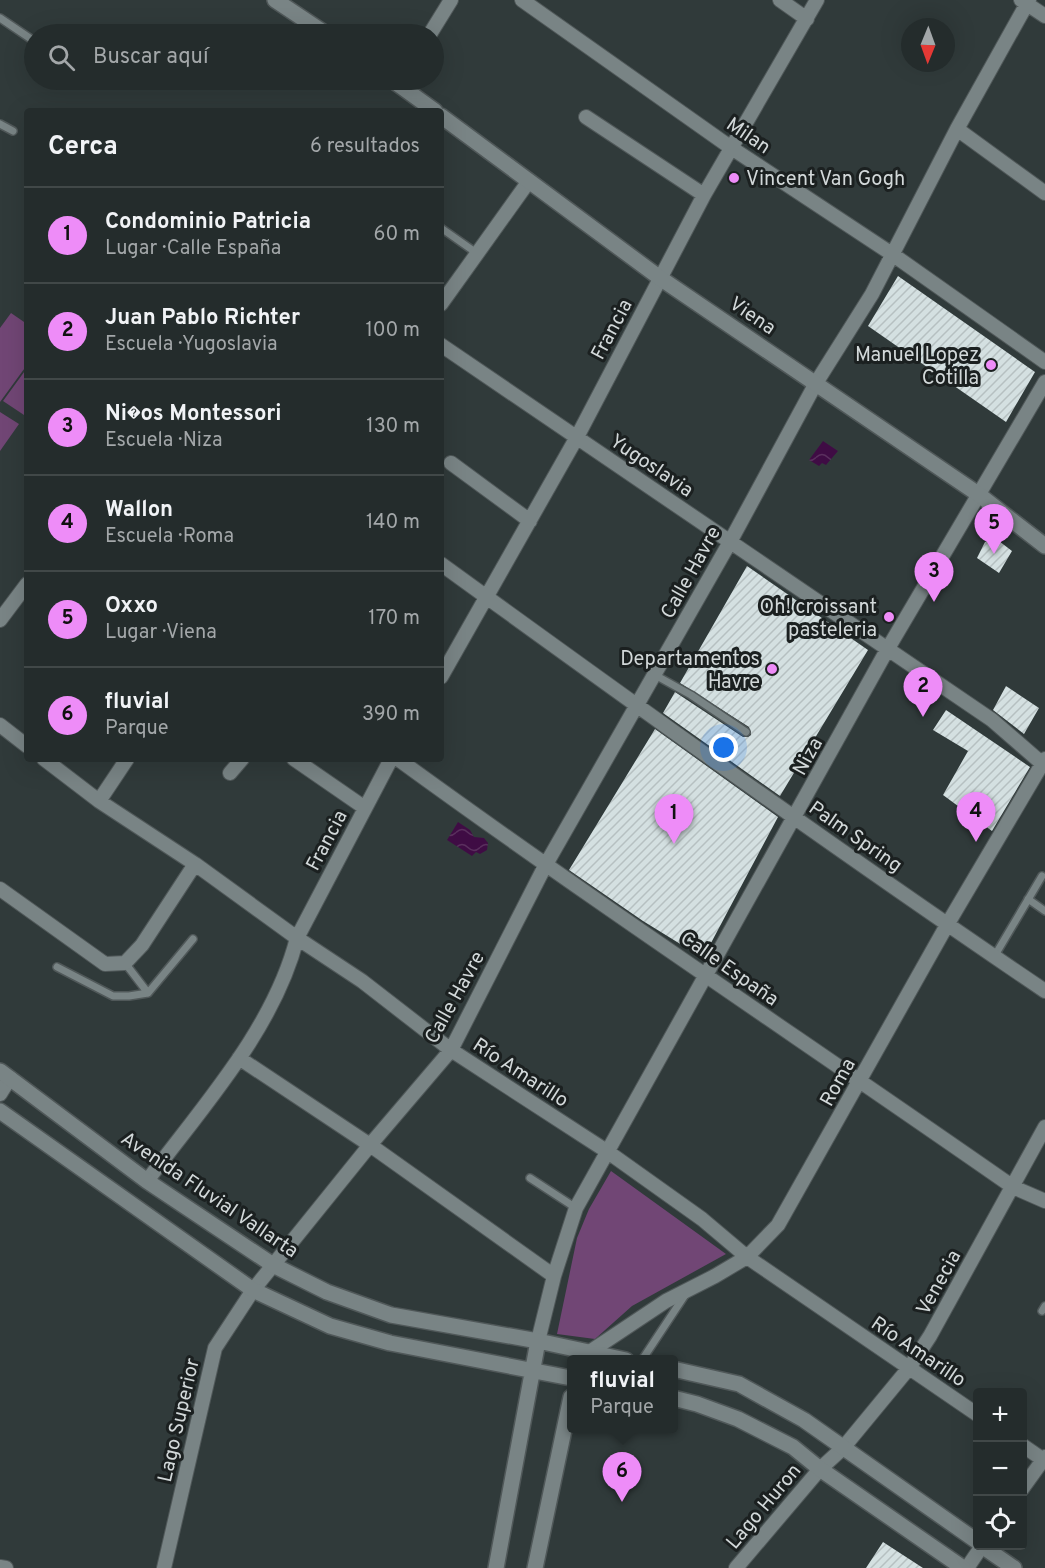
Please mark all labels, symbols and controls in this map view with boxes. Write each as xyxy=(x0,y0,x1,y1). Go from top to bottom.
north arrow xyxy=(901,18,955,72)
search box xyxy=(24,24,444,90)
icon: search xyxy=(45,41,78,74)
text: Buscar aquí xyxy=(93,44,209,71)
street label: Milan xyxy=(721,112,775,161)
text: Cerca xyxy=(48,131,118,164)
text: 6 resultados xyxy=(310,134,420,160)
place label: Vincent Van Gogh xyxy=(746,167,905,193)
marker: Vincent Van Gogh xyxy=(727,171,741,185)
text: Condominio Patricia xyxy=(105,209,311,236)
text: 1 xyxy=(64,222,72,248)
text: 60 m xyxy=(374,222,420,248)
text: Lugar · Calle España xyxy=(105,236,281,262)
street label: Viena xyxy=(723,292,780,342)
street label: Francia xyxy=(586,295,640,365)
text: Juan Pablo Richter xyxy=(105,305,300,332)
text: 2 xyxy=(61,318,74,344)
text: 100 m xyxy=(365,318,420,344)
text: Escuela · Yugoslavia xyxy=(105,332,278,358)
place label: Manuel Lopez Cotilla xyxy=(855,343,979,392)
marker: Manuel Lopez Cotilla xyxy=(984,358,998,372)
text: Ni�os Montessori xyxy=(105,401,282,428)
text: 3 xyxy=(62,414,74,440)
text: 130 m xyxy=(366,414,420,440)
text: Escuela · Niza xyxy=(105,428,223,454)
street label: Yugoslavia xyxy=(604,429,698,504)
text: Wallon xyxy=(105,497,173,524)
pin: 5 xyxy=(974,504,1014,554)
text: 4 xyxy=(61,510,74,536)
text: 140 m xyxy=(366,510,420,536)
street label: Calle Havre xyxy=(656,522,728,624)
text: Escuela · Roma xyxy=(105,524,234,550)
pin: 3 xyxy=(914,552,954,602)
text: Oxxo xyxy=(105,593,158,620)
place label: Oh! croissant pasteleria xyxy=(760,595,877,644)
text: 5 xyxy=(61,606,74,632)
text: 170 m xyxy=(368,606,420,632)
marker: Oh! croissant pasteleria xyxy=(882,610,896,624)
text: Lugar · Viena xyxy=(105,620,217,646)
place label: Departamentos Havre xyxy=(620,647,760,696)
marker: Departamentos Havre xyxy=(765,662,779,676)
pin: 2 xyxy=(904,668,942,717)
text: fluvial xyxy=(105,689,170,716)
text: 6 xyxy=(61,702,74,728)
text: 390 m xyxy=(362,702,420,728)
text: Parque xyxy=(105,716,168,742)
your location xyxy=(709,733,738,762)
street label: Niza xyxy=(788,733,830,781)
pin: 4 xyxy=(956,792,996,842)
pin: 1 xyxy=(654,794,694,844)
street label: Palm Spring xyxy=(803,796,907,879)
street label: Francia xyxy=(301,806,355,876)
street label: Calle España xyxy=(674,926,783,1013)
street label: Calle Havre xyxy=(420,947,492,1049)
street label: Río Amarillo xyxy=(467,1033,573,1114)
street label: Roma xyxy=(815,1054,863,1112)
street label: Avenida Fluvial Vallarta xyxy=(115,1127,303,1265)
street label: Venecia xyxy=(911,1246,968,1320)
street label: Río Amarillo xyxy=(865,1311,970,1394)
popup xyxy=(567,1355,678,1433)
street label: Lago Superior xyxy=(153,1356,207,1485)
text: fluvial xyxy=(590,1368,655,1395)
map controls xyxy=(973,1388,1027,1550)
button: + xyxy=(973,1388,1027,1442)
text: Parque xyxy=(590,1395,654,1421)
button: − xyxy=(973,1442,1027,1496)
pin: 6 xyxy=(602,1452,642,1502)
street label: Lago Huron xyxy=(721,1459,808,1555)
button: locate xyxy=(973,1496,1027,1550)

